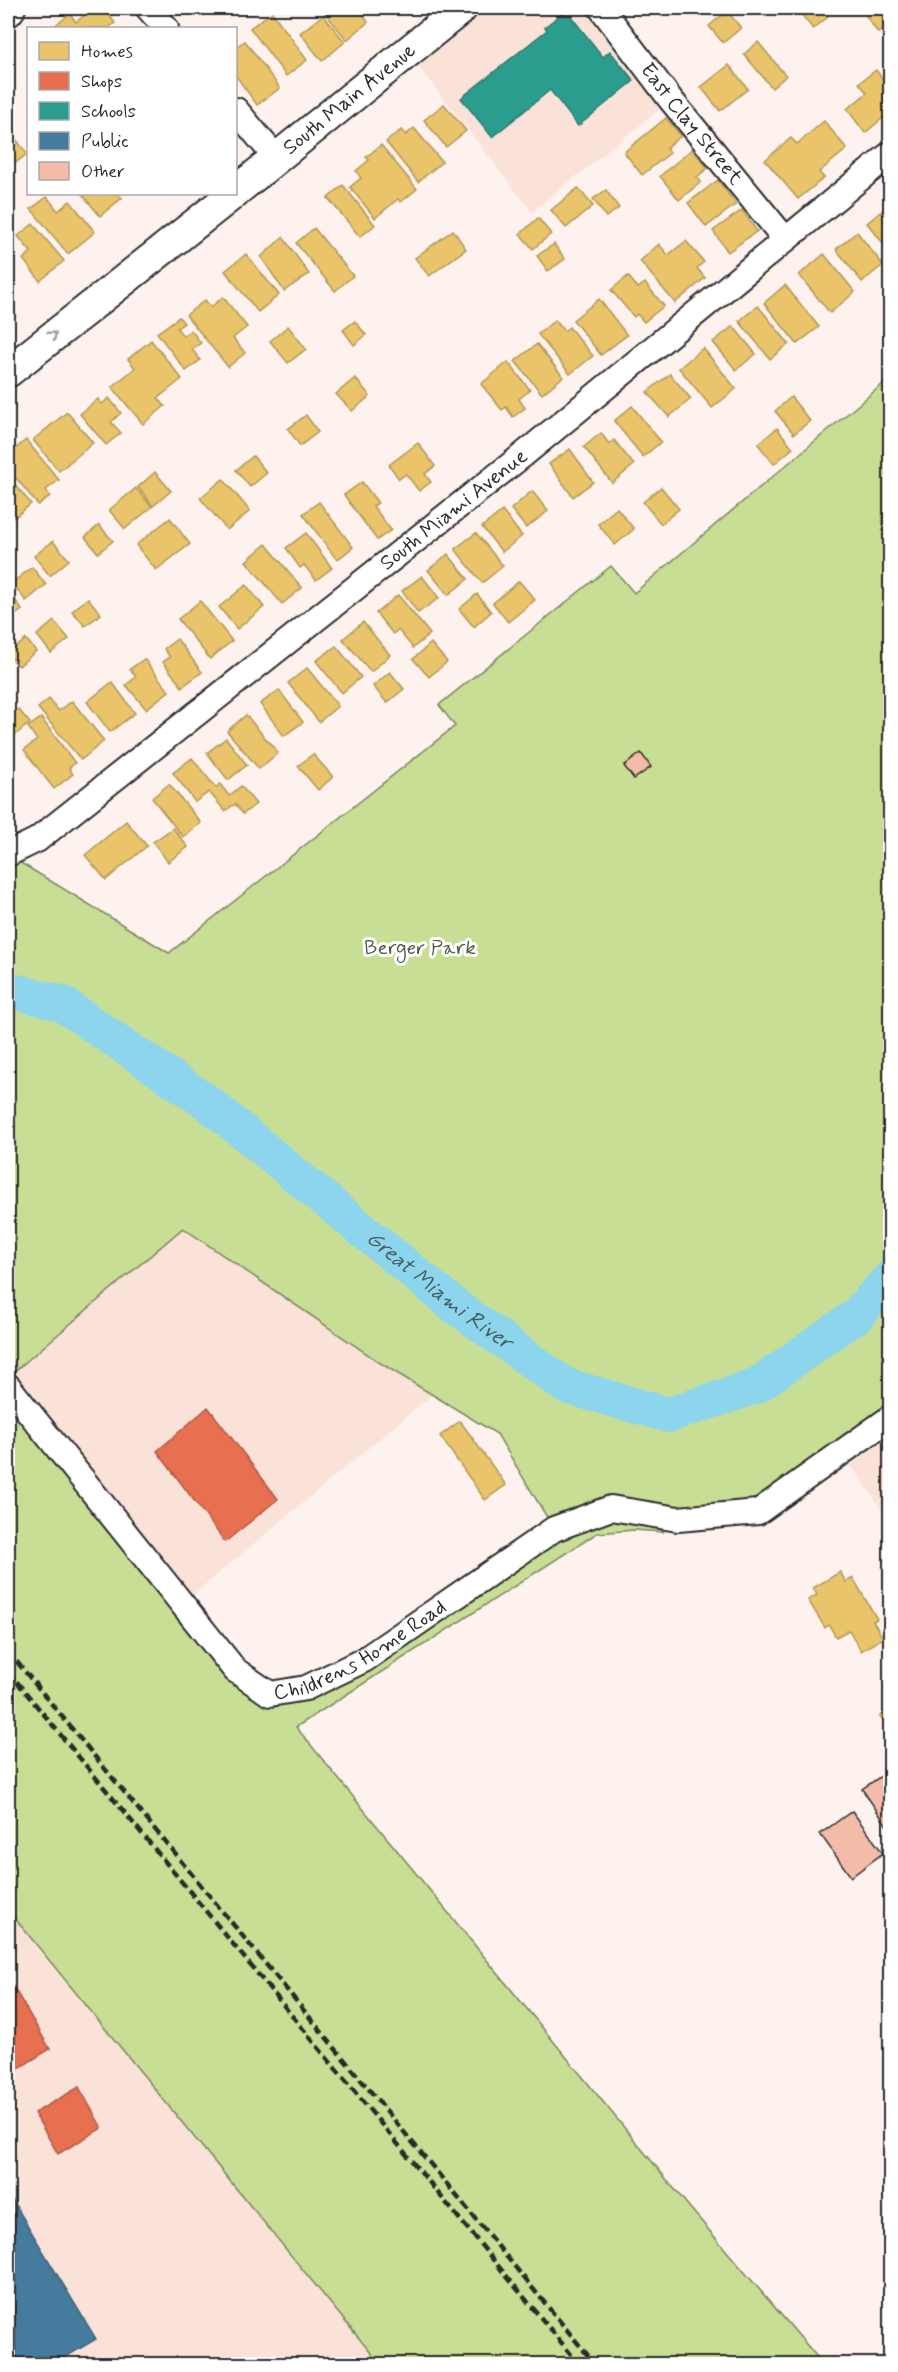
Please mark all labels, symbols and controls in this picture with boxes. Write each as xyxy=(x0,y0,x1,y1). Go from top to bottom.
legend xyxy=(27,27,237,195)
street label: South Main Avenue xyxy=(277,37,422,161)
text: Homes xyxy=(81,40,133,64)
street label: East Clay Street xyxy=(634,57,749,191)
text: Shops xyxy=(81,70,122,94)
text: Schools xyxy=(81,100,136,124)
text: Public xyxy=(81,130,129,154)
text: Other xyxy=(81,160,125,184)
one-way arrow xyxy=(46,331,57,342)
street label: South Miami Avenue xyxy=(374,443,534,577)
park label: Berger Park xyxy=(364,934,476,963)
water label: Great Miami River xyxy=(360,1225,520,1358)
street label: Childrens Home Road xyxy=(271,1593,452,1707)

